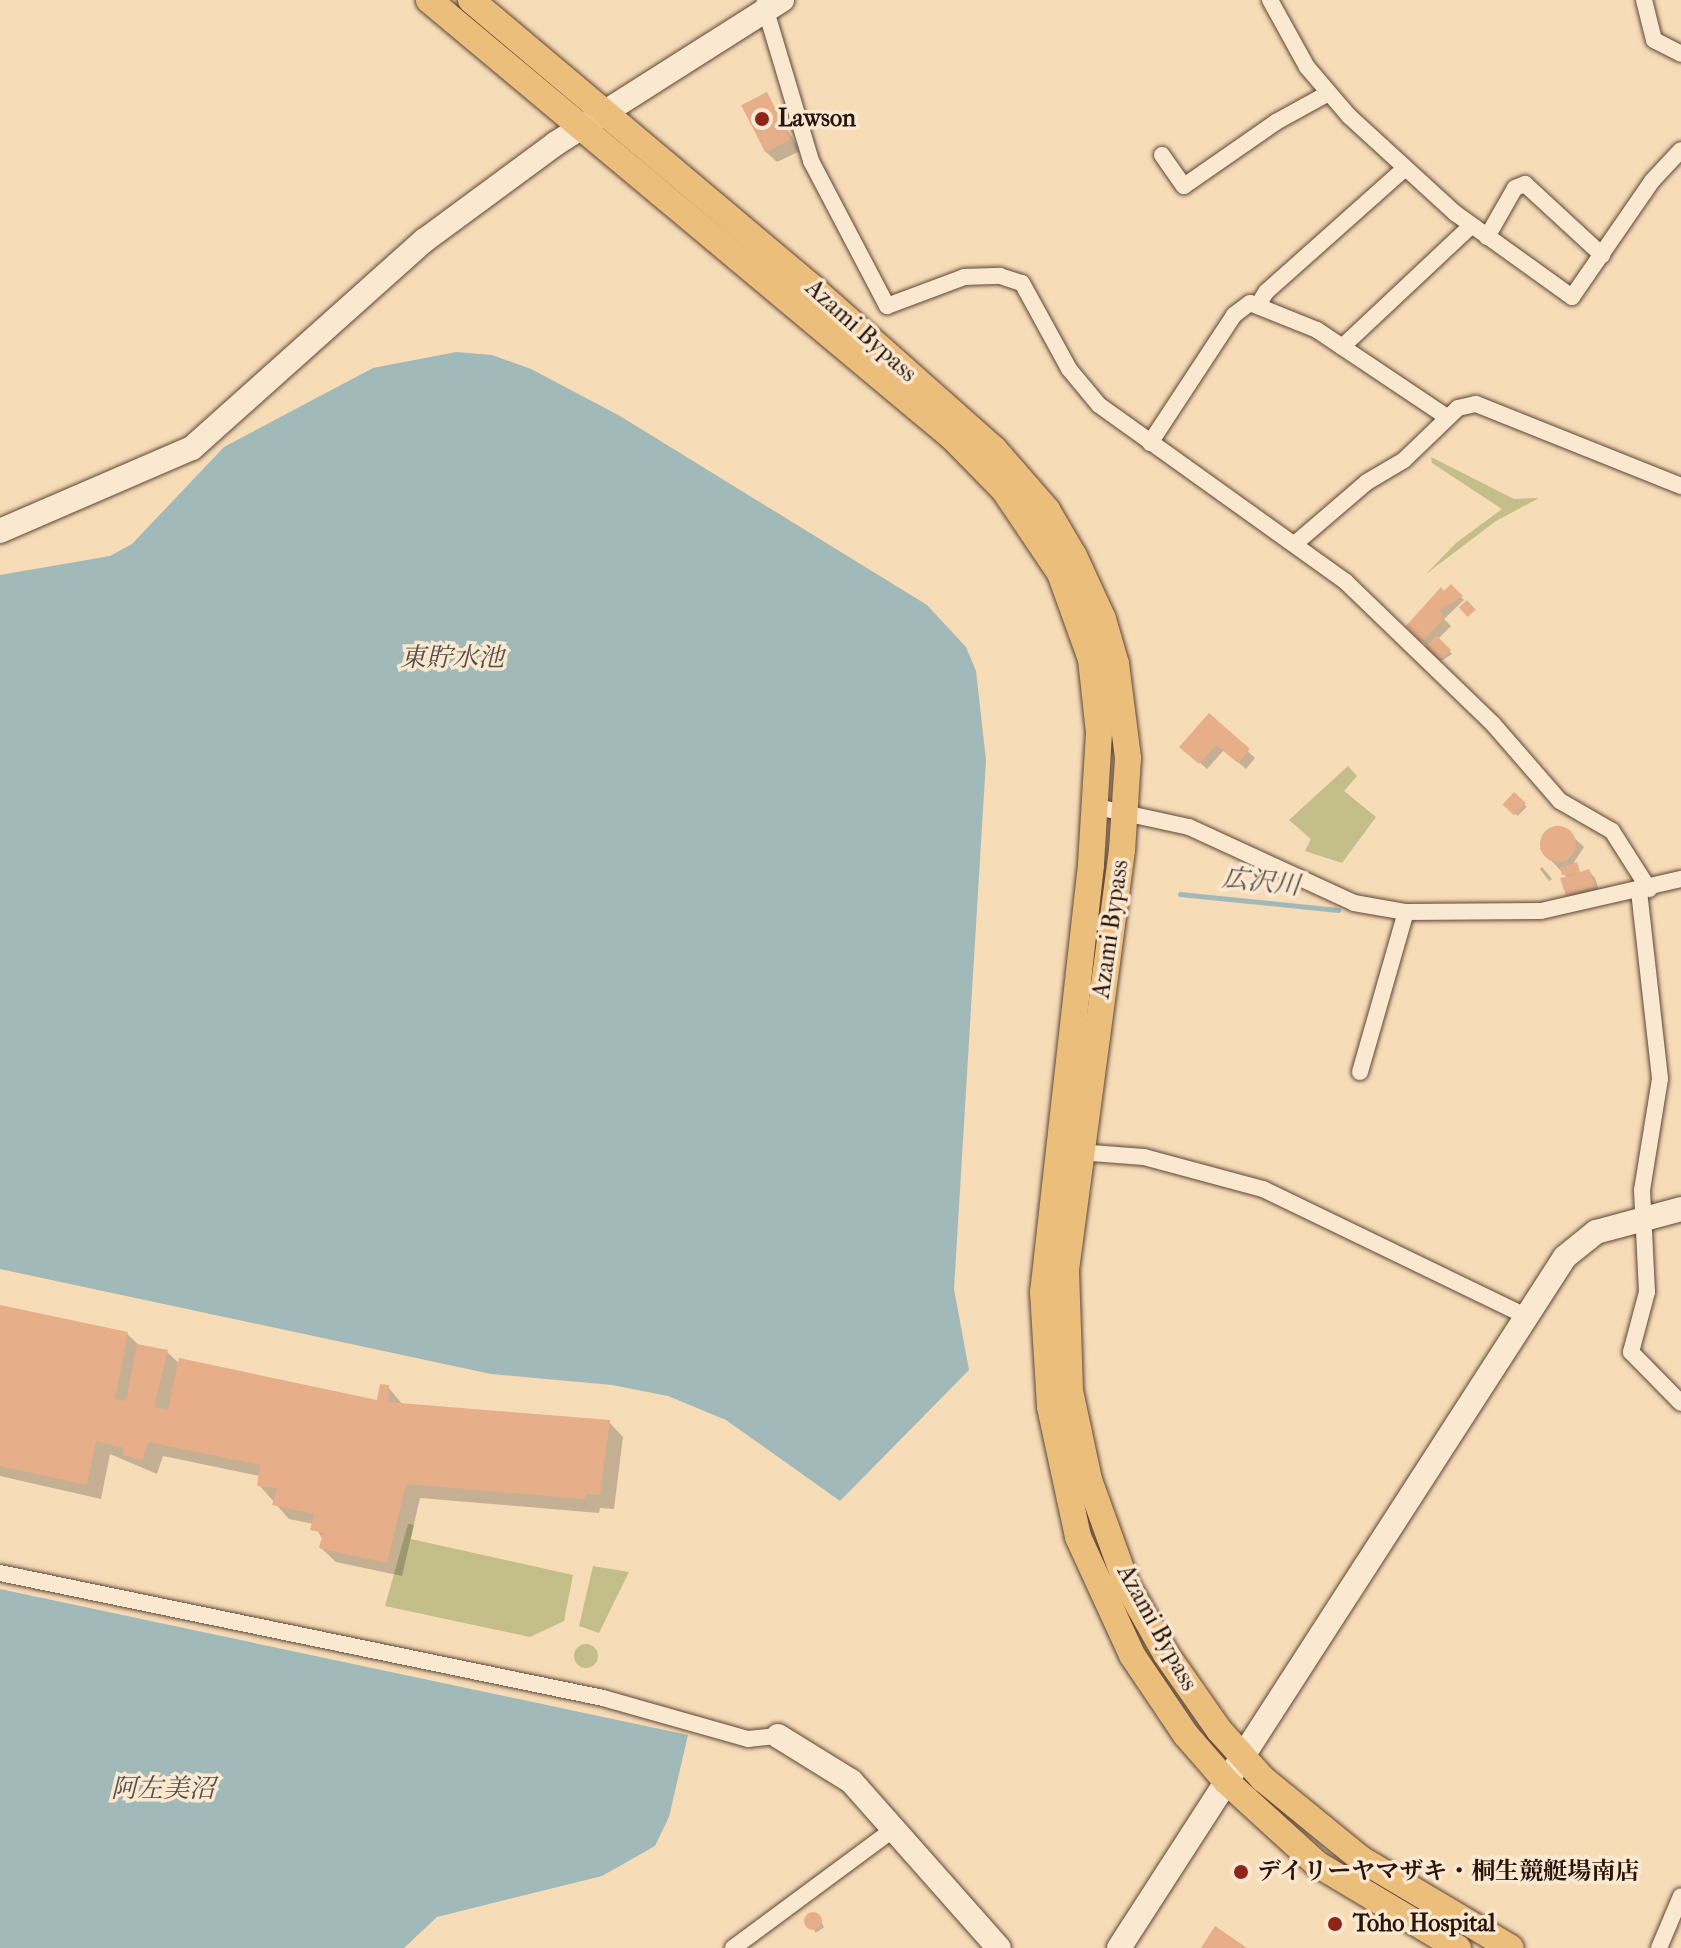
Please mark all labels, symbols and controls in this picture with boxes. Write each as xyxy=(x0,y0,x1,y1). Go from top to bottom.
place label: Lawson xyxy=(778,105,856,133)
marker: Lawson xyxy=(753,110,771,128)
street label: Azami Bypass xyxy=(799,274,923,388)
water label: 東貯水池 xyxy=(400,642,504,674)
street label: Azami Bypass xyxy=(1087,858,1135,1000)
water label: 広沢川 xyxy=(1221,862,1301,902)
street label: Azami Bypass xyxy=(1111,1560,1203,1696)
water label: 阿左美沼 xyxy=(111,1773,215,1805)
place label: デイリーヤマザキ・桐生競艇場南店 xyxy=(1257,1858,1641,1886)
marker: デイリーヤマザキ・桐生競艇場南店 xyxy=(1232,1863,1250,1881)
place label: Toho Hospital xyxy=(1353,1910,1495,1938)
marker: Toho Hospital xyxy=(1324,1913,1346,1935)

